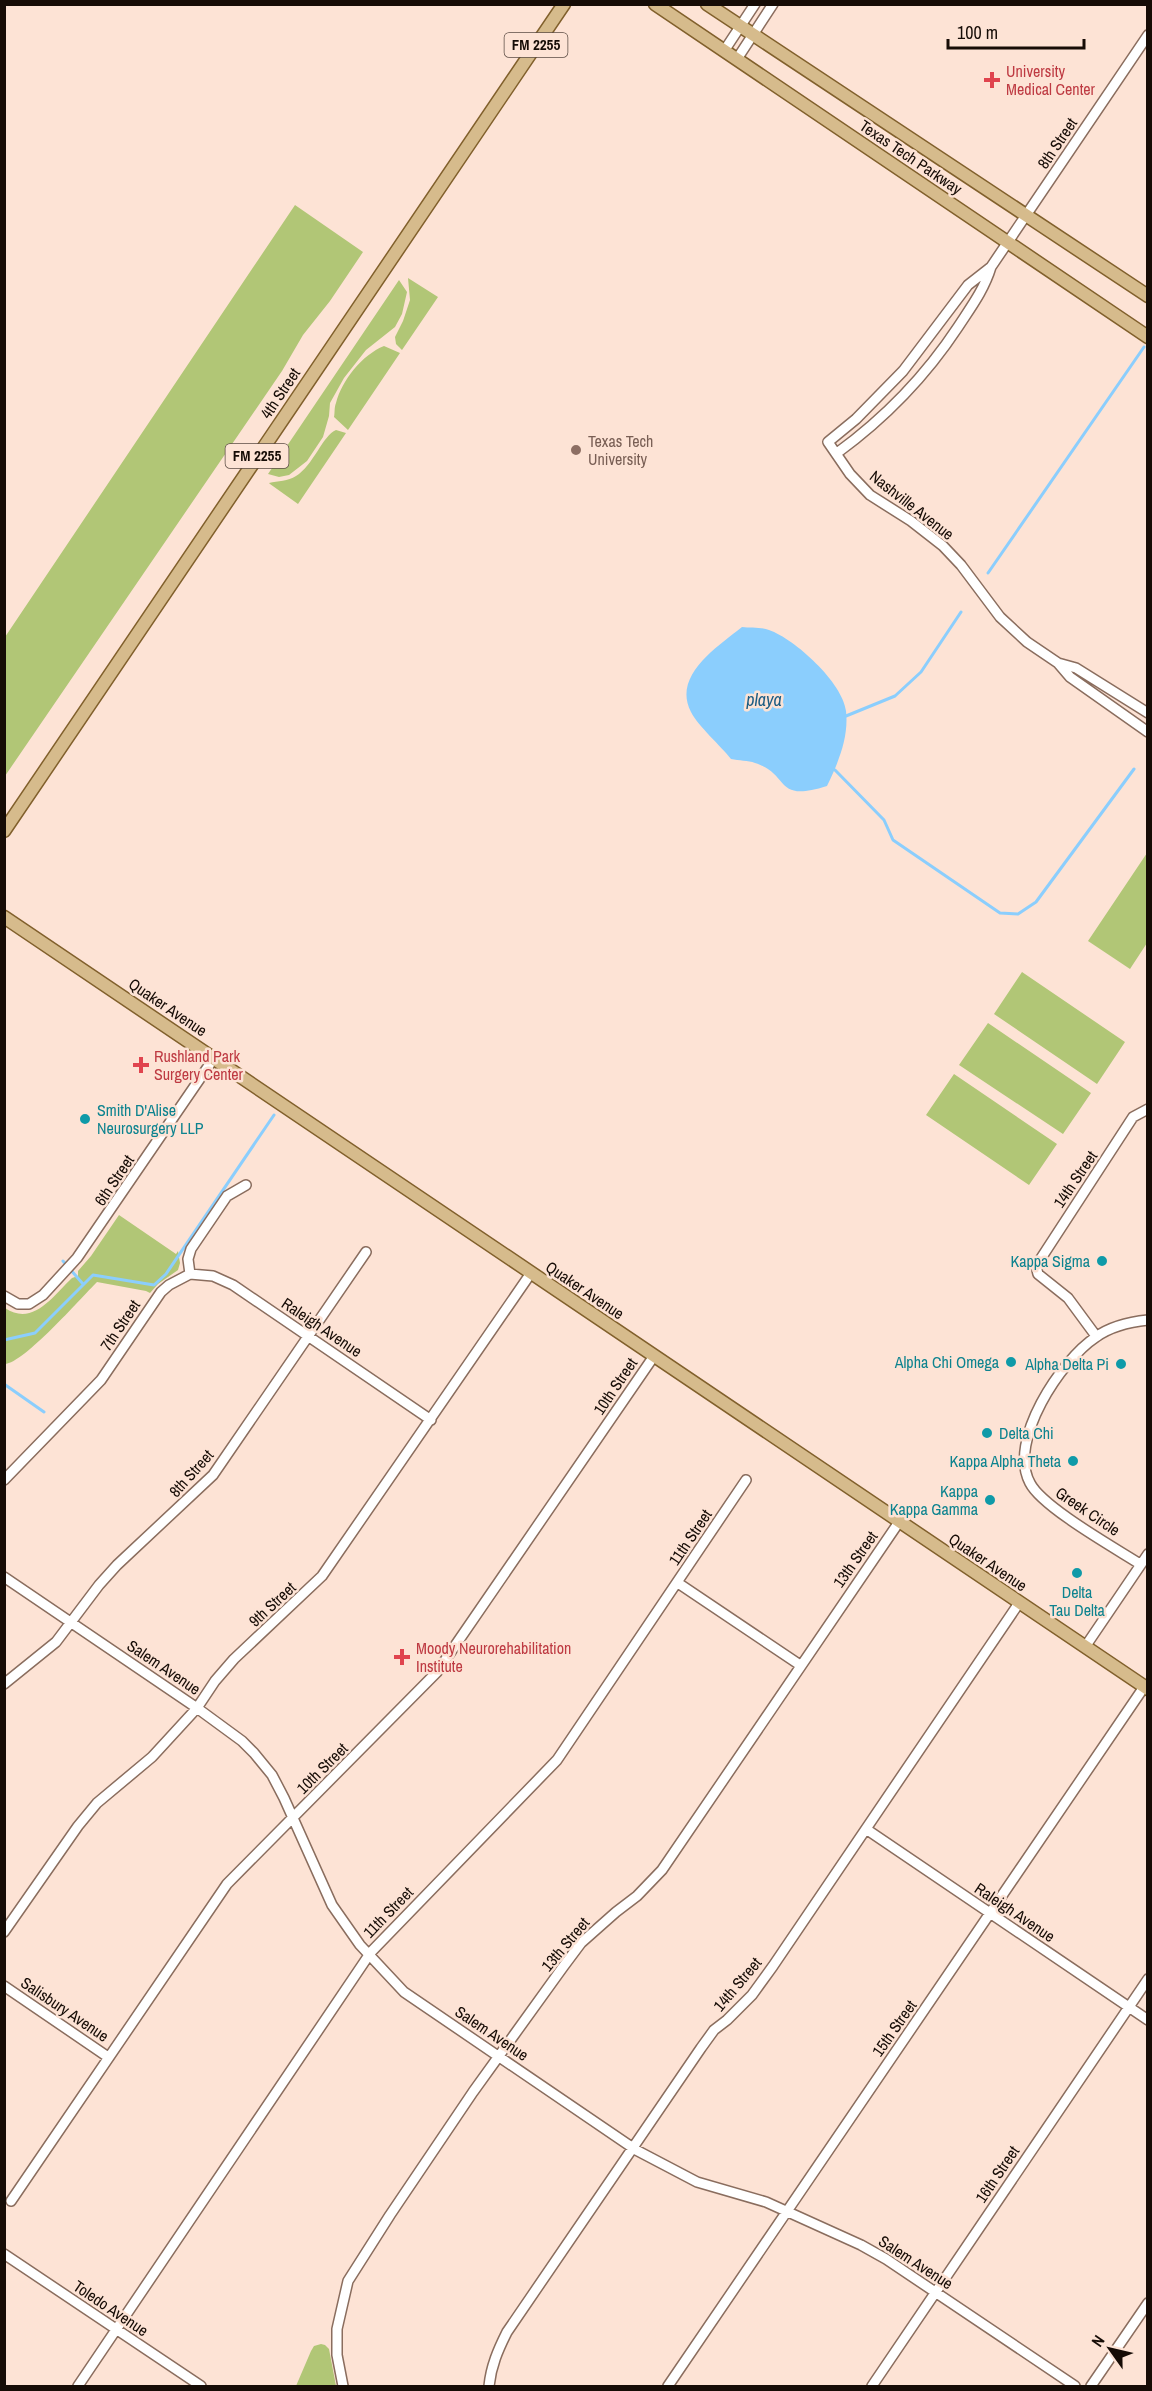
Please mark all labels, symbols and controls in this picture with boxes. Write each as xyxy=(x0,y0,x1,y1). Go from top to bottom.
scale bar xyxy=(948,12,1084,50)
text: 100 m xyxy=(957,20,998,45)
road number: FM 2255 xyxy=(504,33,568,57)
place label: University Medical Center xyxy=(1006,60,1096,100)
marker: University Medical Center xyxy=(983,71,1001,89)
street label: 8th Street xyxy=(1032,113,1082,173)
street label: Texas Tech Parkway xyxy=(855,115,967,200)
street label: 4th Street xyxy=(255,363,305,423)
place label: Texas Tech University xyxy=(588,430,653,470)
marker: Texas Tech University xyxy=(569,443,583,457)
road number: FM 2255 xyxy=(226,444,288,468)
street label: Nashville Avenue xyxy=(865,465,959,545)
water label: playa xyxy=(745,687,782,712)
street label: Quaker Avenue xyxy=(124,973,212,1041)
place label: Rushland Park Surgery Center xyxy=(154,1045,244,1085)
marker: Rushland Park Surgery Center xyxy=(132,1056,150,1074)
place label: Smith D'Alise Neurosurgery LLP xyxy=(97,1099,204,1139)
marker: Smith D'Alise Neurosurgery LLP xyxy=(78,1112,92,1126)
street label: 14th Street xyxy=(1048,1146,1102,1212)
street label: 6th Street xyxy=(89,1150,139,1210)
place label: Kappa Sigma xyxy=(1010,1250,1091,1272)
marker: Kappa Sigma xyxy=(1095,1254,1109,1268)
street label: Quaker Avenue xyxy=(541,1256,629,1324)
street label: Raleigh Avenue xyxy=(278,1292,366,1362)
street label: 7th Street xyxy=(95,1295,145,1355)
place label: Alpha Chi Omega xyxy=(894,1351,1000,1373)
street label: 10th Street xyxy=(588,1353,642,1419)
place label: Alpha Delta Pi xyxy=(1024,1353,1109,1375)
marker: Alpha Chi Omega xyxy=(1004,1355,1018,1369)
marker: Alpha Delta Pi xyxy=(1114,1357,1128,1371)
place label: Delta Chi xyxy=(999,1422,1054,1444)
marker: Delta Chi xyxy=(980,1426,994,1440)
street label: 8th Street xyxy=(164,1444,218,1502)
place label: Kappa Alpha Theta xyxy=(950,1450,1062,1472)
marker: Kappa Alpha Theta xyxy=(1066,1454,1080,1468)
place label: Kappa Kappa Gamma xyxy=(890,1480,979,1520)
street label: Greek Circle xyxy=(1051,1481,1125,1541)
marker: Kappa Kappa Gamma xyxy=(983,1493,997,1507)
street label: 11th Street xyxy=(663,1504,717,1569)
street label: 13th Street xyxy=(828,1526,883,1592)
street label: Quaker Avenue xyxy=(944,1528,1032,1596)
marker: Delta Tau Delta xyxy=(1070,1566,1084,1580)
street label: 9th Street xyxy=(244,1576,301,1631)
place label: Delta Tau Delta xyxy=(1049,1581,1106,1621)
street label: Salem Avenue xyxy=(123,1634,205,1700)
place label: Moody Neurorehabilitation Institute xyxy=(416,1637,571,1677)
marker: Moody Neurorehabilitation Institute xyxy=(393,1648,411,1666)
street label: 10th Street xyxy=(292,1737,353,1798)
street label: Raleigh Avenue xyxy=(971,1877,1059,1947)
street label: 11th Street xyxy=(358,1881,418,1942)
street label: 13th Street xyxy=(536,1912,594,1976)
street label: 14th Street xyxy=(708,1952,766,2016)
street label: Salisbury Avenue xyxy=(17,1971,113,2047)
street label: 15th Street xyxy=(867,1995,922,2061)
street label: Salem Avenue xyxy=(451,2000,533,2066)
street label: 16th Street xyxy=(970,2141,1024,2207)
street label: Salem Avenue xyxy=(875,2230,957,2294)
street label: Toledo Avenue xyxy=(69,2275,153,2341)
north arrow xyxy=(1080,2319,1140,2379)
text: N xyxy=(1086,2331,1109,2351)

